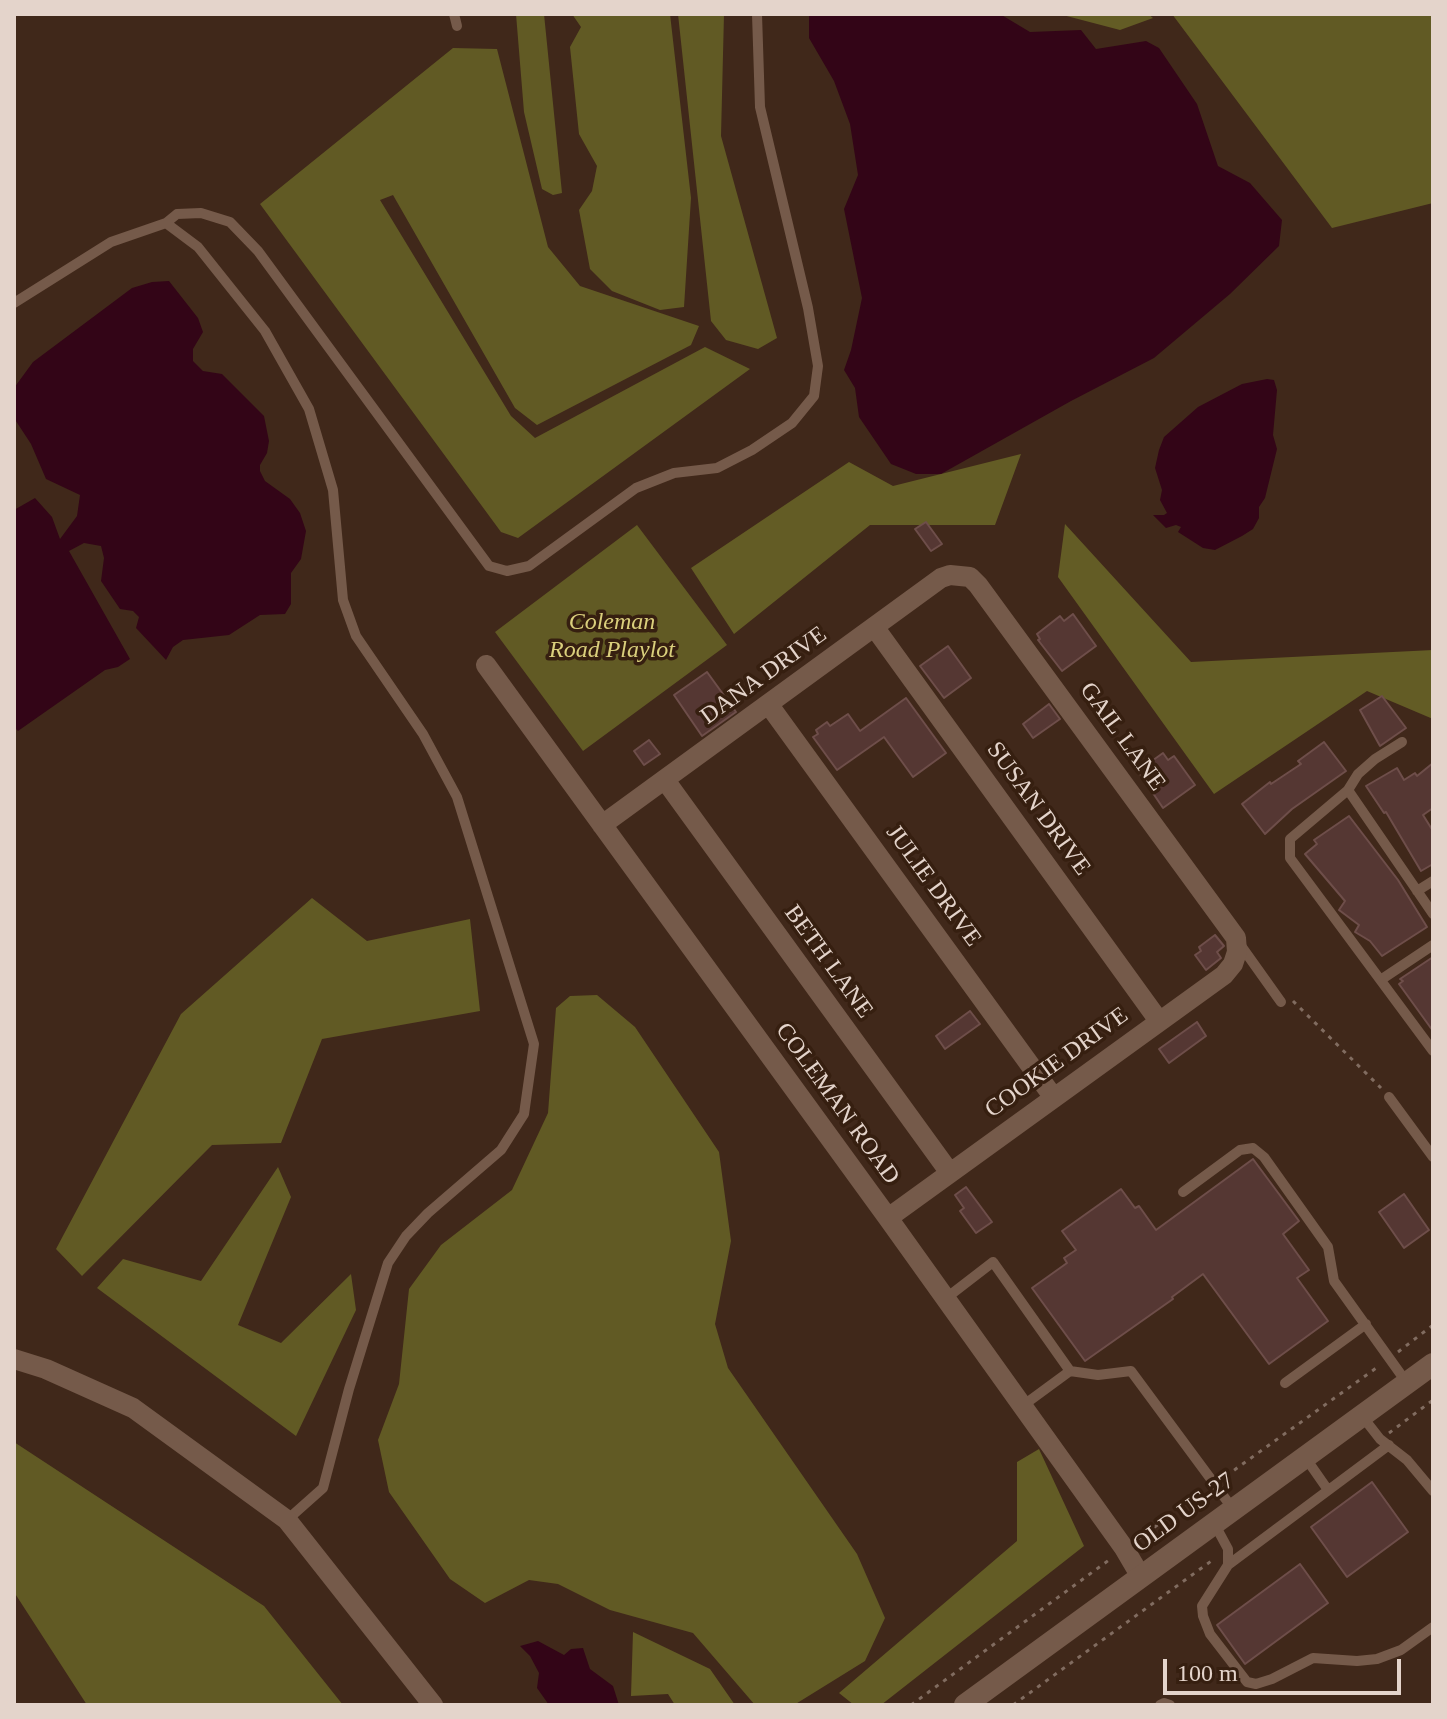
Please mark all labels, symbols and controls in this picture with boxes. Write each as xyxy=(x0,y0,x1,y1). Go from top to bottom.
park label: Coleman Road Playlot xyxy=(549,609,675,665)
street label: DANA DRIVE xyxy=(695,621,833,731)
street label: GAIL LANE xyxy=(1073,677,1171,797)
street label: SUSAN DRIVE xyxy=(980,737,1096,881)
street label: JULIE DRIVE xyxy=(879,820,987,952)
street label: BETH LANE xyxy=(777,900,879,1024)
street label: COOKIE DRIVE xyxy=(980,1001,1134,1125)
street label: COLEMAN ROAD xyxy=(769,1018,905,1190)
street label: OLD US-27 xyxy=(1128,1467,1240,1559)
scale bar xyxy=(1167,1643,1405,1693)
text: 100 m xyxy=(1177,1660,1238,1686)

